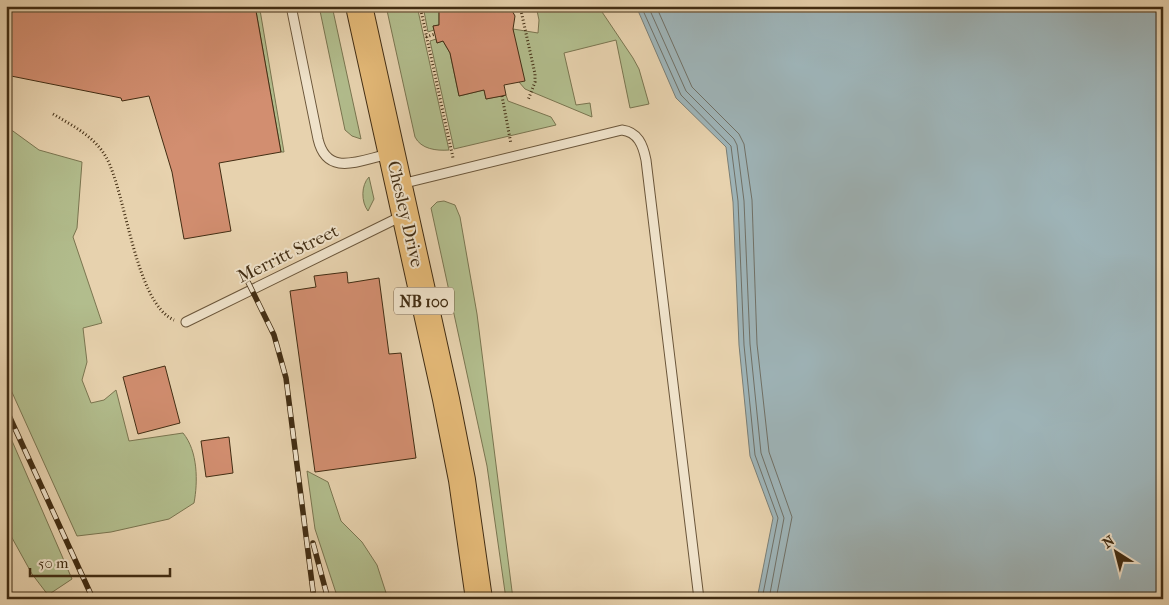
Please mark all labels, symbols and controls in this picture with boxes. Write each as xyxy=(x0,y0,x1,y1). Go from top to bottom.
street label: Chesley Drive xyxy=(383,159,427,269)
street label: Merritt Street xyxy=(234,220,343,288)
road number: NB 100 xyxy=(394,288,454,314)
north arrow xyxy=(1092,528,1142,578)
text: N xyxy=(1099,532,1118,552)
scale bar xyxy=(30,545,170,577)
text: 50 m xyxy=(38,554,69,572)

